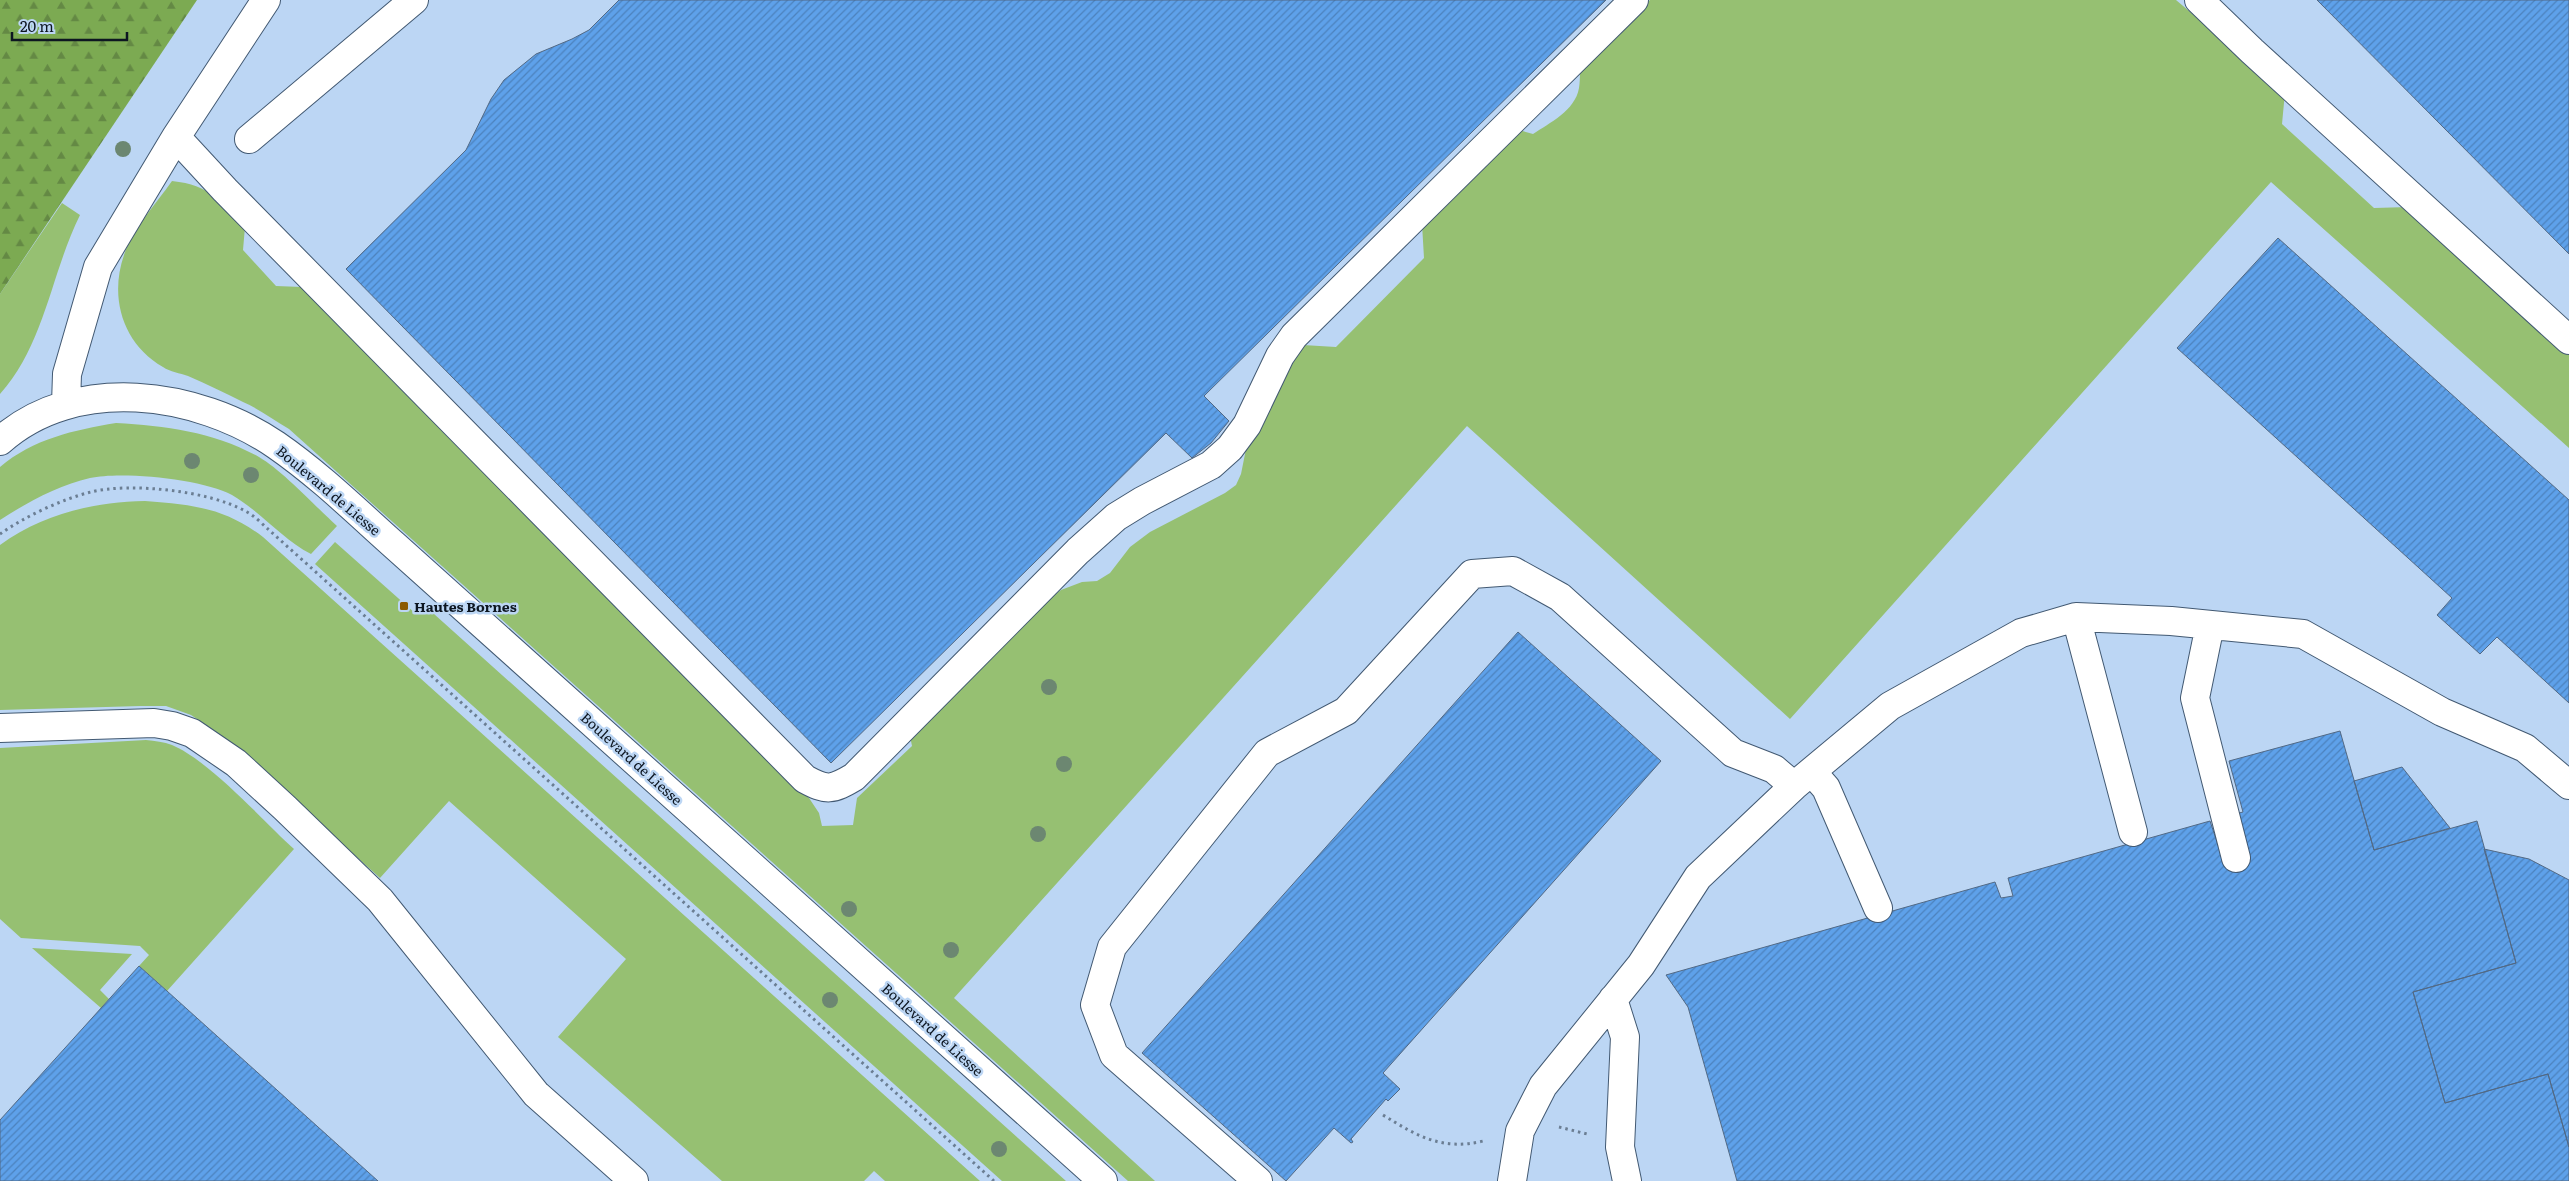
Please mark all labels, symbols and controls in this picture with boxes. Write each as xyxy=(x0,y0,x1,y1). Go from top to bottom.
scale bar xyxy=(12,10,128,42)
text: 20 m xyxy=(20,14,54,37)
street label: Boulevard de Liesse xyxy=(273,440,385,540)
place label: Hautes Bornes xyxy=(414,596,517,616)
marker: Hautes Bornes xyxy=(398,600,410,612)
street label: Boulevard de Liesse xyxy=(577,707,687,809)
street label: Boulevard de Liesse xyxy=(878,978,988,1080)

